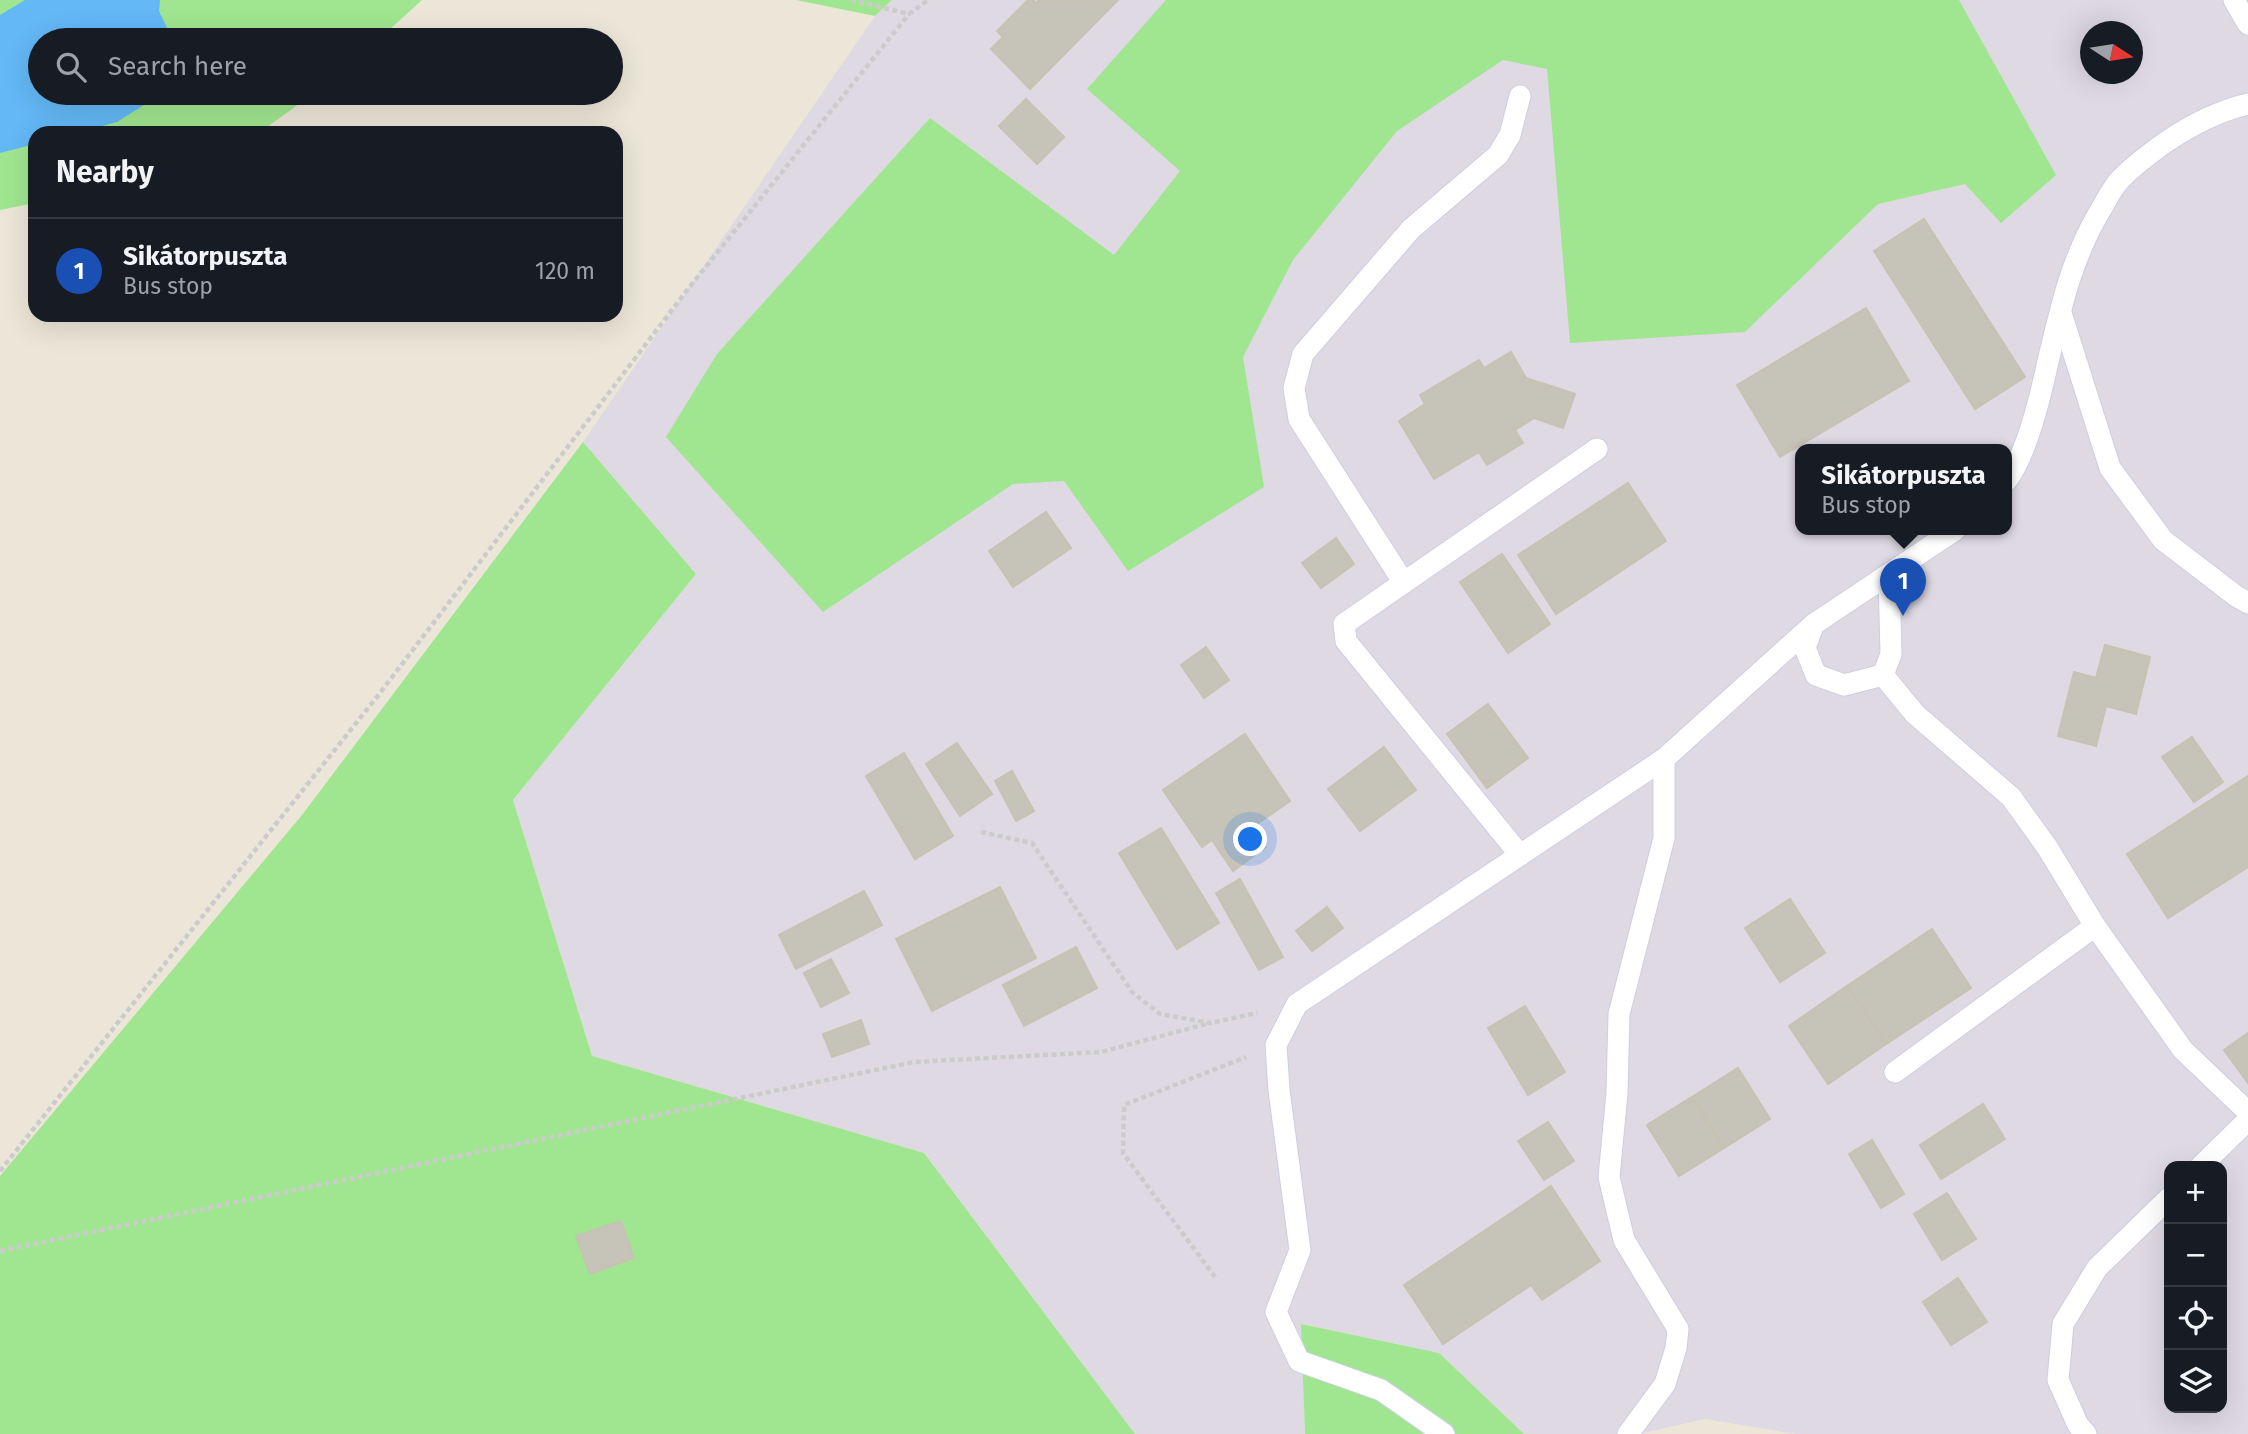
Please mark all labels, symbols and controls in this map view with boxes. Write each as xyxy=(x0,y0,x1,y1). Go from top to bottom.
north arrow xyxy=(2080,21,2143,84)
search box xyxy=(28,28,623,105)
icon: search xyxy=(52,48,90,86)
text: Search here xyxy=(108,51,247,82)
text: Nearby xyxy=(56,154,154,190)
text: Sikátorpuszta xyxy=(123,241,287,272)
text: 1 xyxy=(74,257,84,285)
text: 120 m xyxy=(535,257,595,285)
text: Bus stop xyxy=(123,272,213,300)
popup xyxy=(1795,444,2012,535)
text: Sikátorpuszta xyxy=(1821,460,1986,491)
text: Bus stop xyxy=(1821,491,1911,519)
pin: 1 xyxy=(1880,558,1926,616)
your location xyxy=(1233,822,1267,856)
map controls xyxy=(2164,1161,2227,1413)
button: + xyxy=(2164,1161,2227,1224)
button: − xyxy=(2164,1224,2227,1287)
button: locate xyxy=(2164,1287,2227,1350)
button: layers xyxy=(2164,1350,2227,1413)

